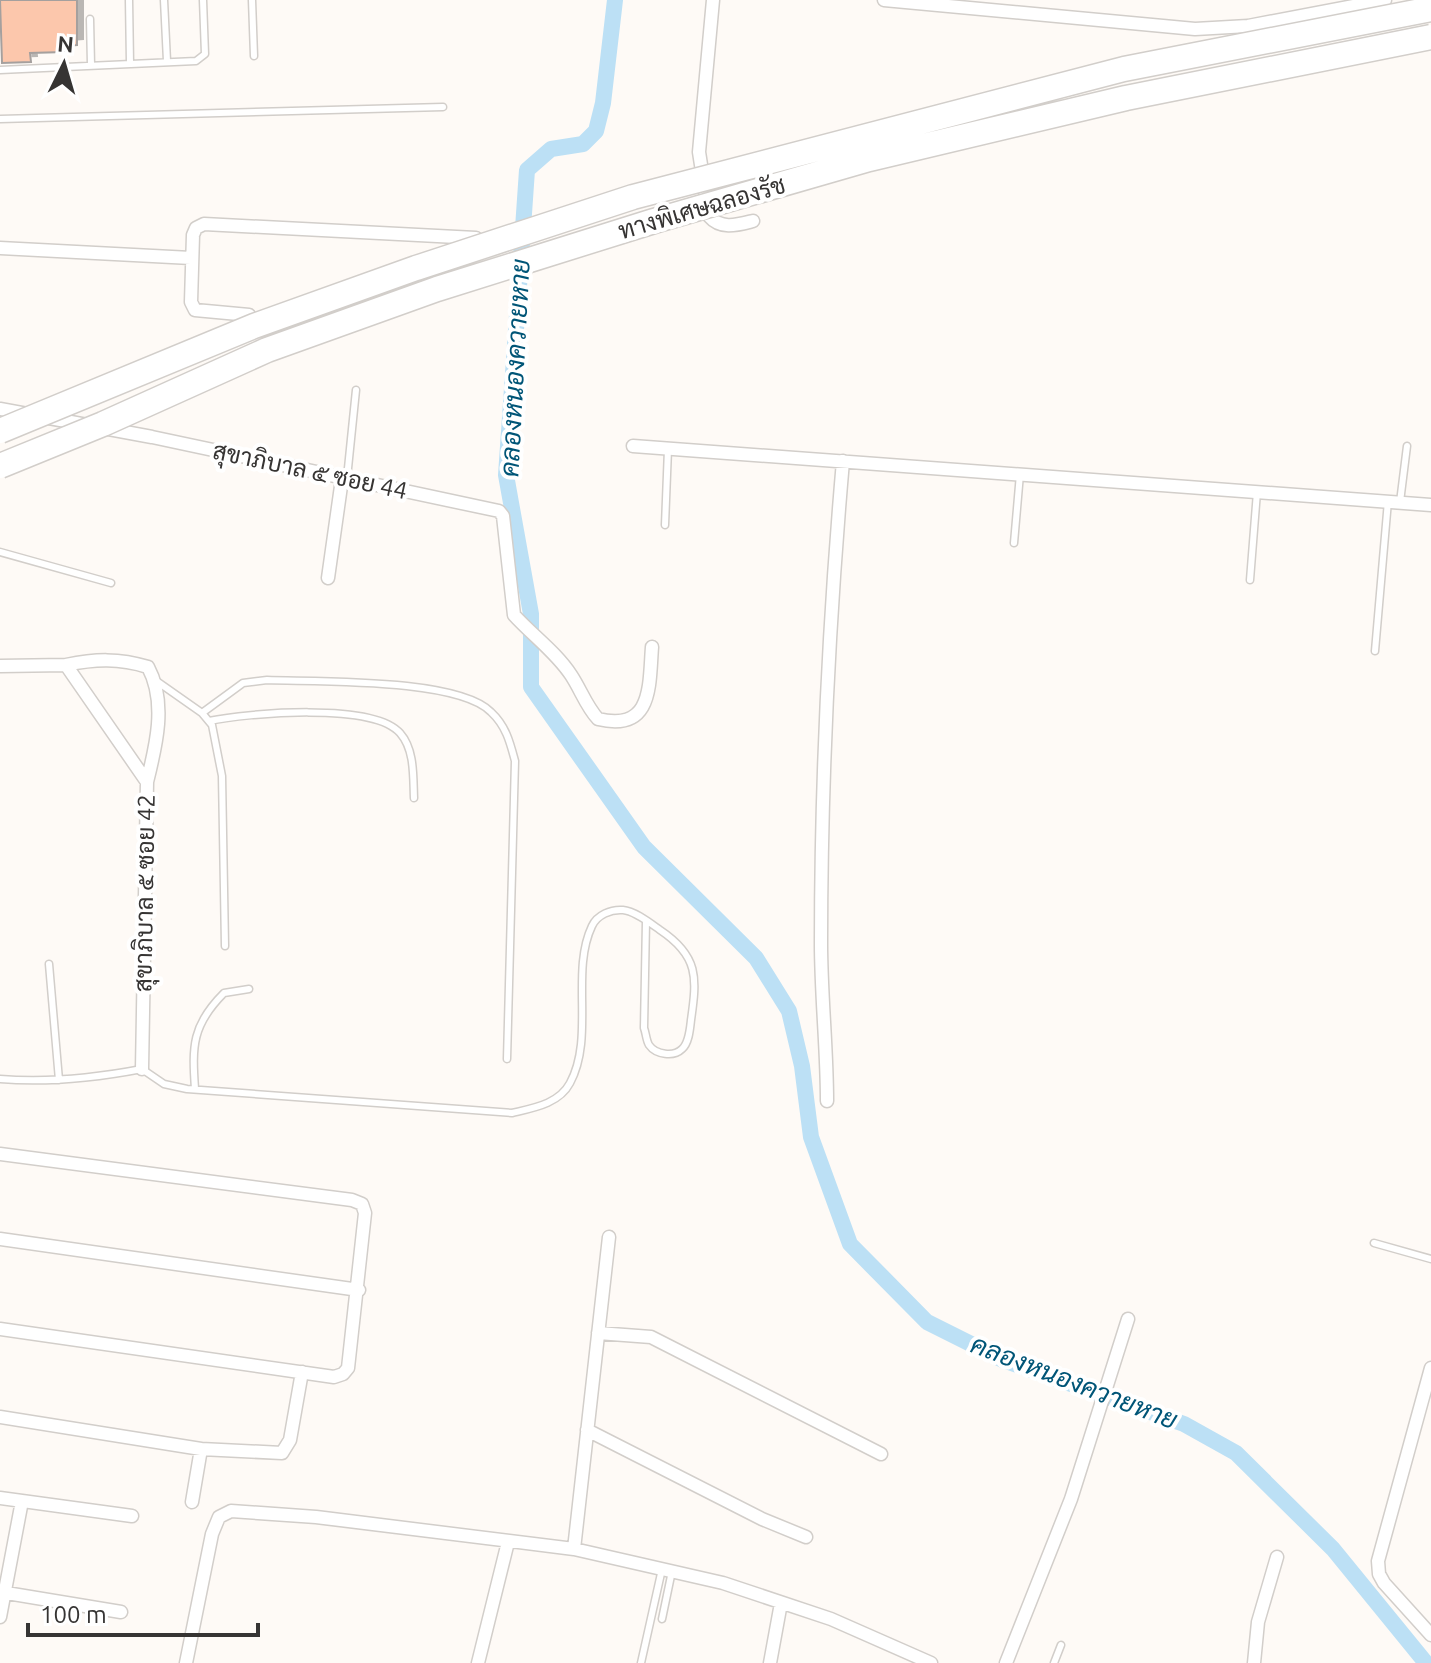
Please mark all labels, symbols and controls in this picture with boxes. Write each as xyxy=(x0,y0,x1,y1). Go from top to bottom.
north arrow xyxy=(24,24,104,104)
text: N xyxy=(57,30,75,57)
street label: ทางพิเศษฉลองรัช xyxy=(615,171,788,244)
water label: คลองหนองควายหาย xyxy=(494,258,535,478)
street label: สุขาภิบาล ๕ ซอย 44 xyxy=(210,437,410,507)
street label: สุขาภิบาล ๕ ซอย 42 xyxy=(129,794,163,992)
water label: คลองหนองควายหาย xyxy=(967,1329,1181,1434)
scale bar xyxy=(28,1587,258,1637)
text: 100 m xyxy=(40,1601,107,1628)

